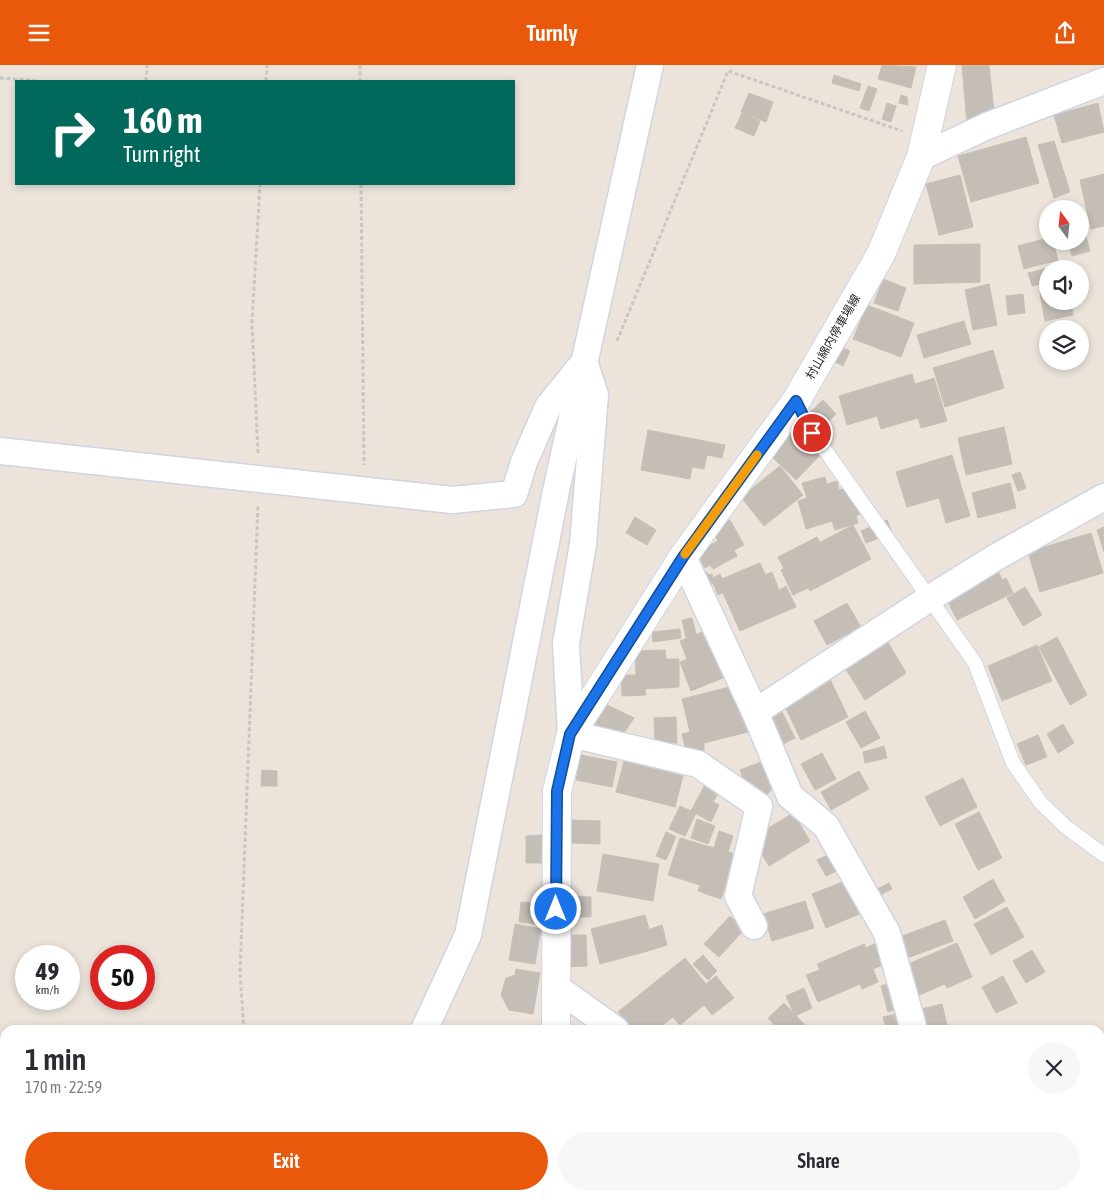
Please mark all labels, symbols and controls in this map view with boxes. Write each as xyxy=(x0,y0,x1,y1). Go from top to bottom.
icon: menu xyxy=(25,19,53,47)
icon: share xyxy=(1051,19,1079,47)
text: Turnly xyxy=(526,20,578,46)
icon: right xyxy=(40,100,105,165)
text: 160 m xyxy=(123,100,202,140)
text: Turn right xyxy=(123,141,200,167)
north arrow xyxy=(1039,200,1089,250)
map controls xyxy=(1039,200,1089,370)
button: sound xyxy=(1039,260,1089,310)
street label: 村山綿内停車場線 xyxy=(803,292,863,382)
button: layers xyxy=(1039,320,1089,370)
pin xyxy=(791,412,833,454)
icon: arrive xyxy=(798,419,826,447)
position arrow xyxy=(529,882,581,934)
speed limit sign: 50 xyxy=(90,945,155,1010)
text: 49 xyxy=(36,957,59,985)
text: km/h xyxy=(36,983,59,997)
text: 1 min xyxy=(25,1042,86,1076)
button: close xyxy=(1028,1042,1080,1094)
text: 170 m · 22:59 xyxy=(25,1078,102,1096)
button: Exit xyxy=(25,1132,548,1190)
button: Share xyxy=(558,1132,1080,1190)

